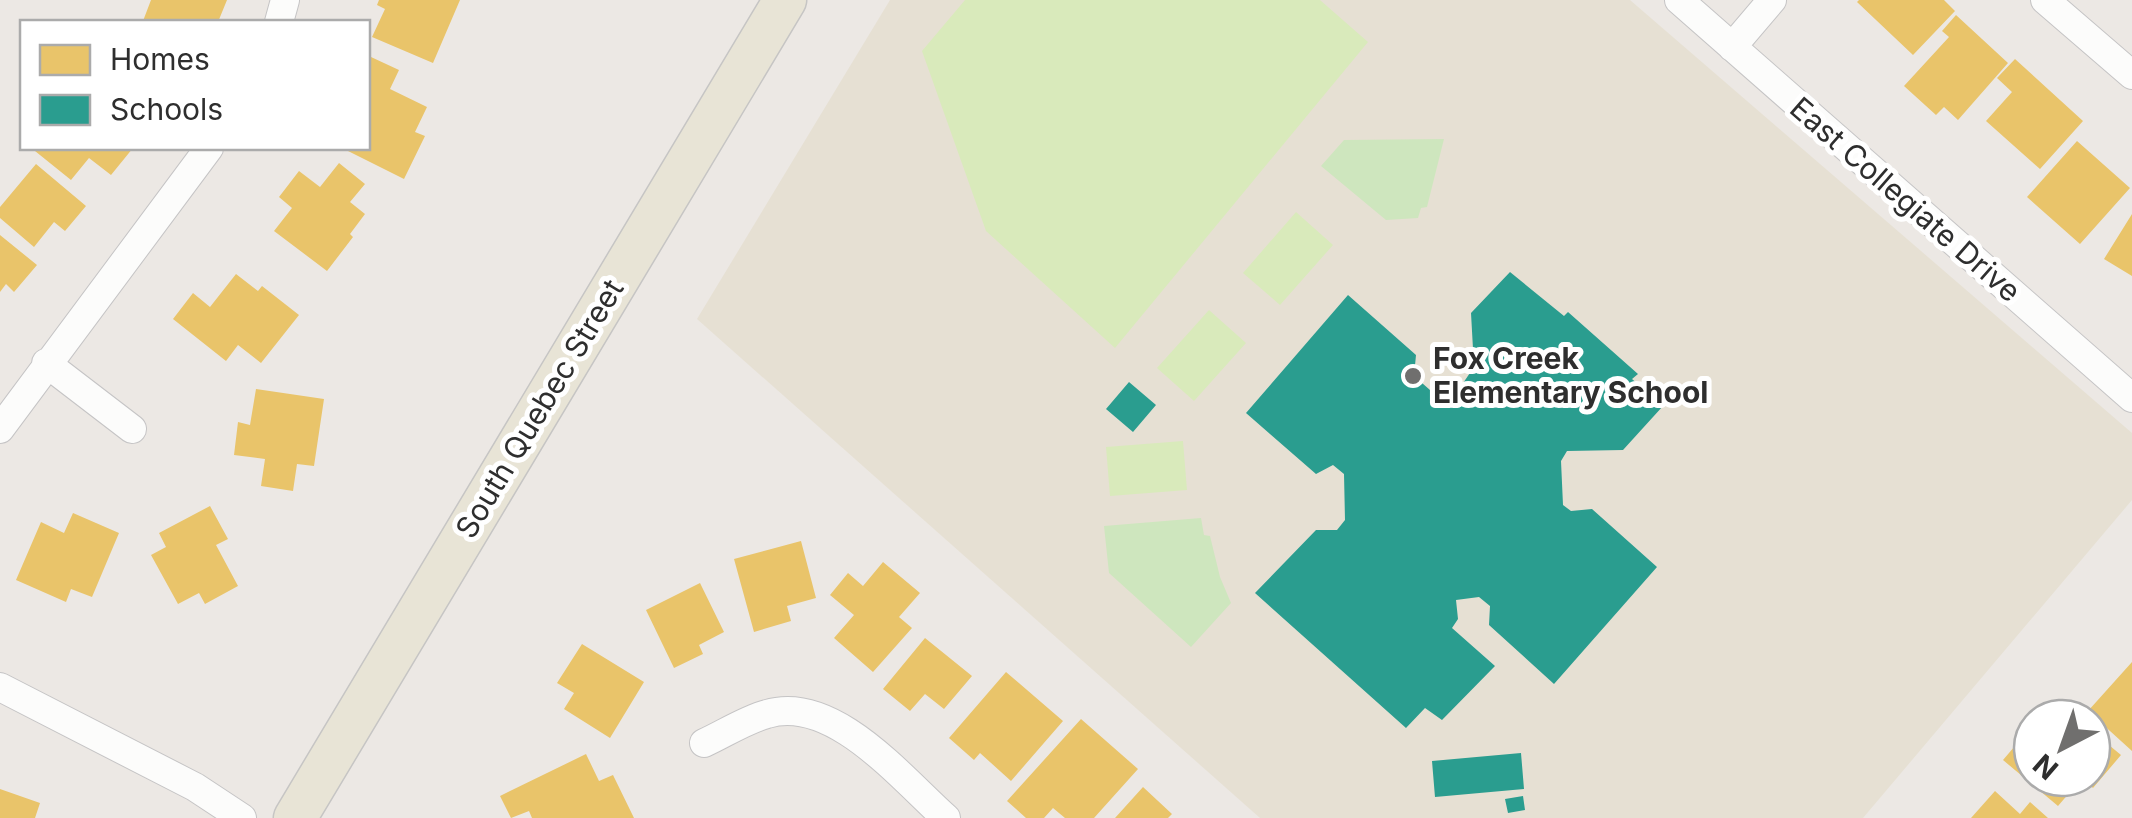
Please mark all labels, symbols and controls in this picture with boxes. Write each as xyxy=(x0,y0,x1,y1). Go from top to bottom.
legend xyxy=(20,20,370,150)
text: Homes xyxy=(110,41,210,77)
street label: East Collegiate Drive xyxy=(1783,89,2028,309)
text: Schools xyxy=(110,91,223,127)
street label: South Quebec Street xyxy=(448,273,631,544)
place label: Fox Creek Elementary School xyxy=(1433,340,1708,410)
marker: Fox Creek Elementary School xyxy=(1402,365,1424,387)
north arrow xyxy=(2012,698,2112,798)
text: N xyxy=(2026,747,2065,787)

